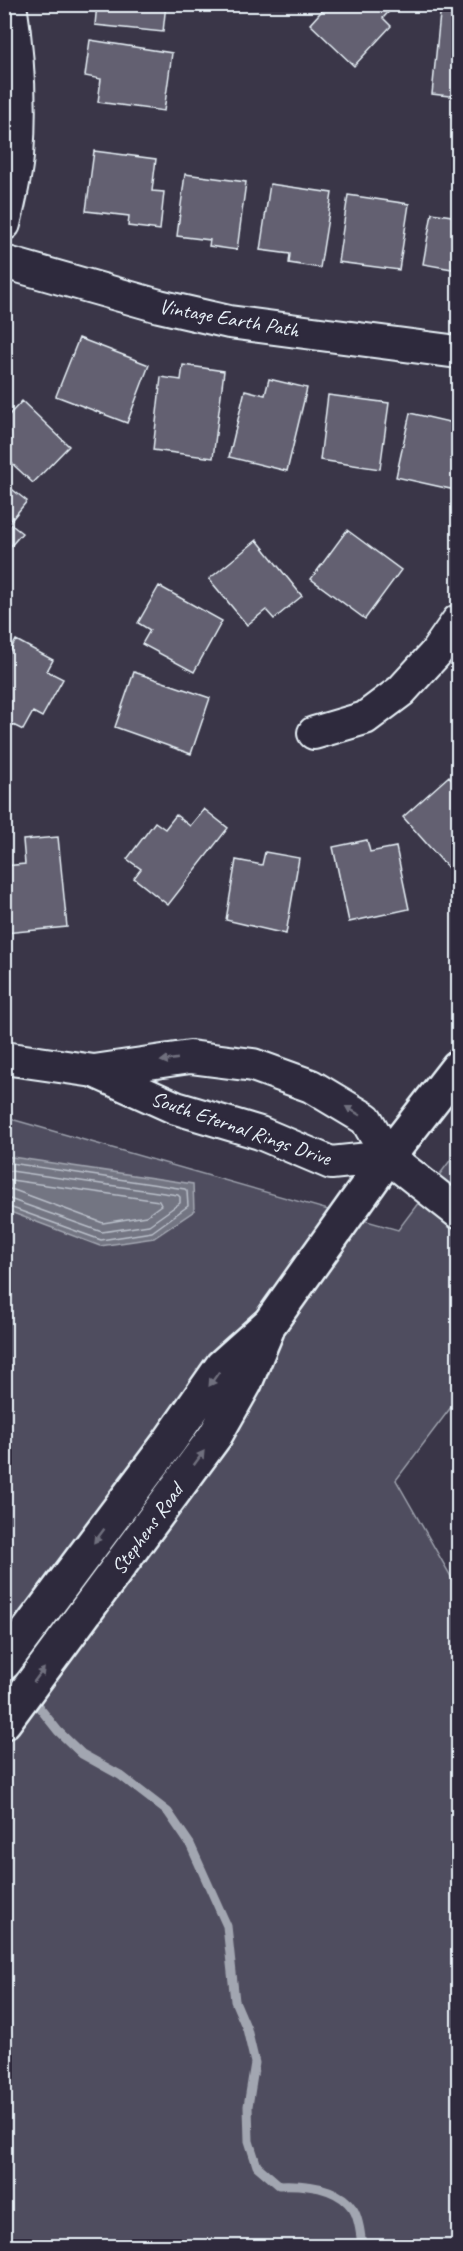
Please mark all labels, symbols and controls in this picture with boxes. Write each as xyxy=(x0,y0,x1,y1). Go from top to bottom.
street label: Vintage Earth Path xyxy=(157,293,302,343)
one-way arrow xyxy=(160,1056,179,1065)
street label: South Eternal Rings Drive xyxy=(148,1085,335,1171)
one-way arrow xyxy=(345,1106,361,1117)
one-way arrow xyxy=(208,1370,220,1386)
one-way arrow xyxy=(193,1451,205,1467)
street label: Stephens Road xyxy=(105,1476,190,1580)
one-way arrow xyxy=(93,1528,105,1544)
one-way arrow xyxy=(33,1668,45,1683)

